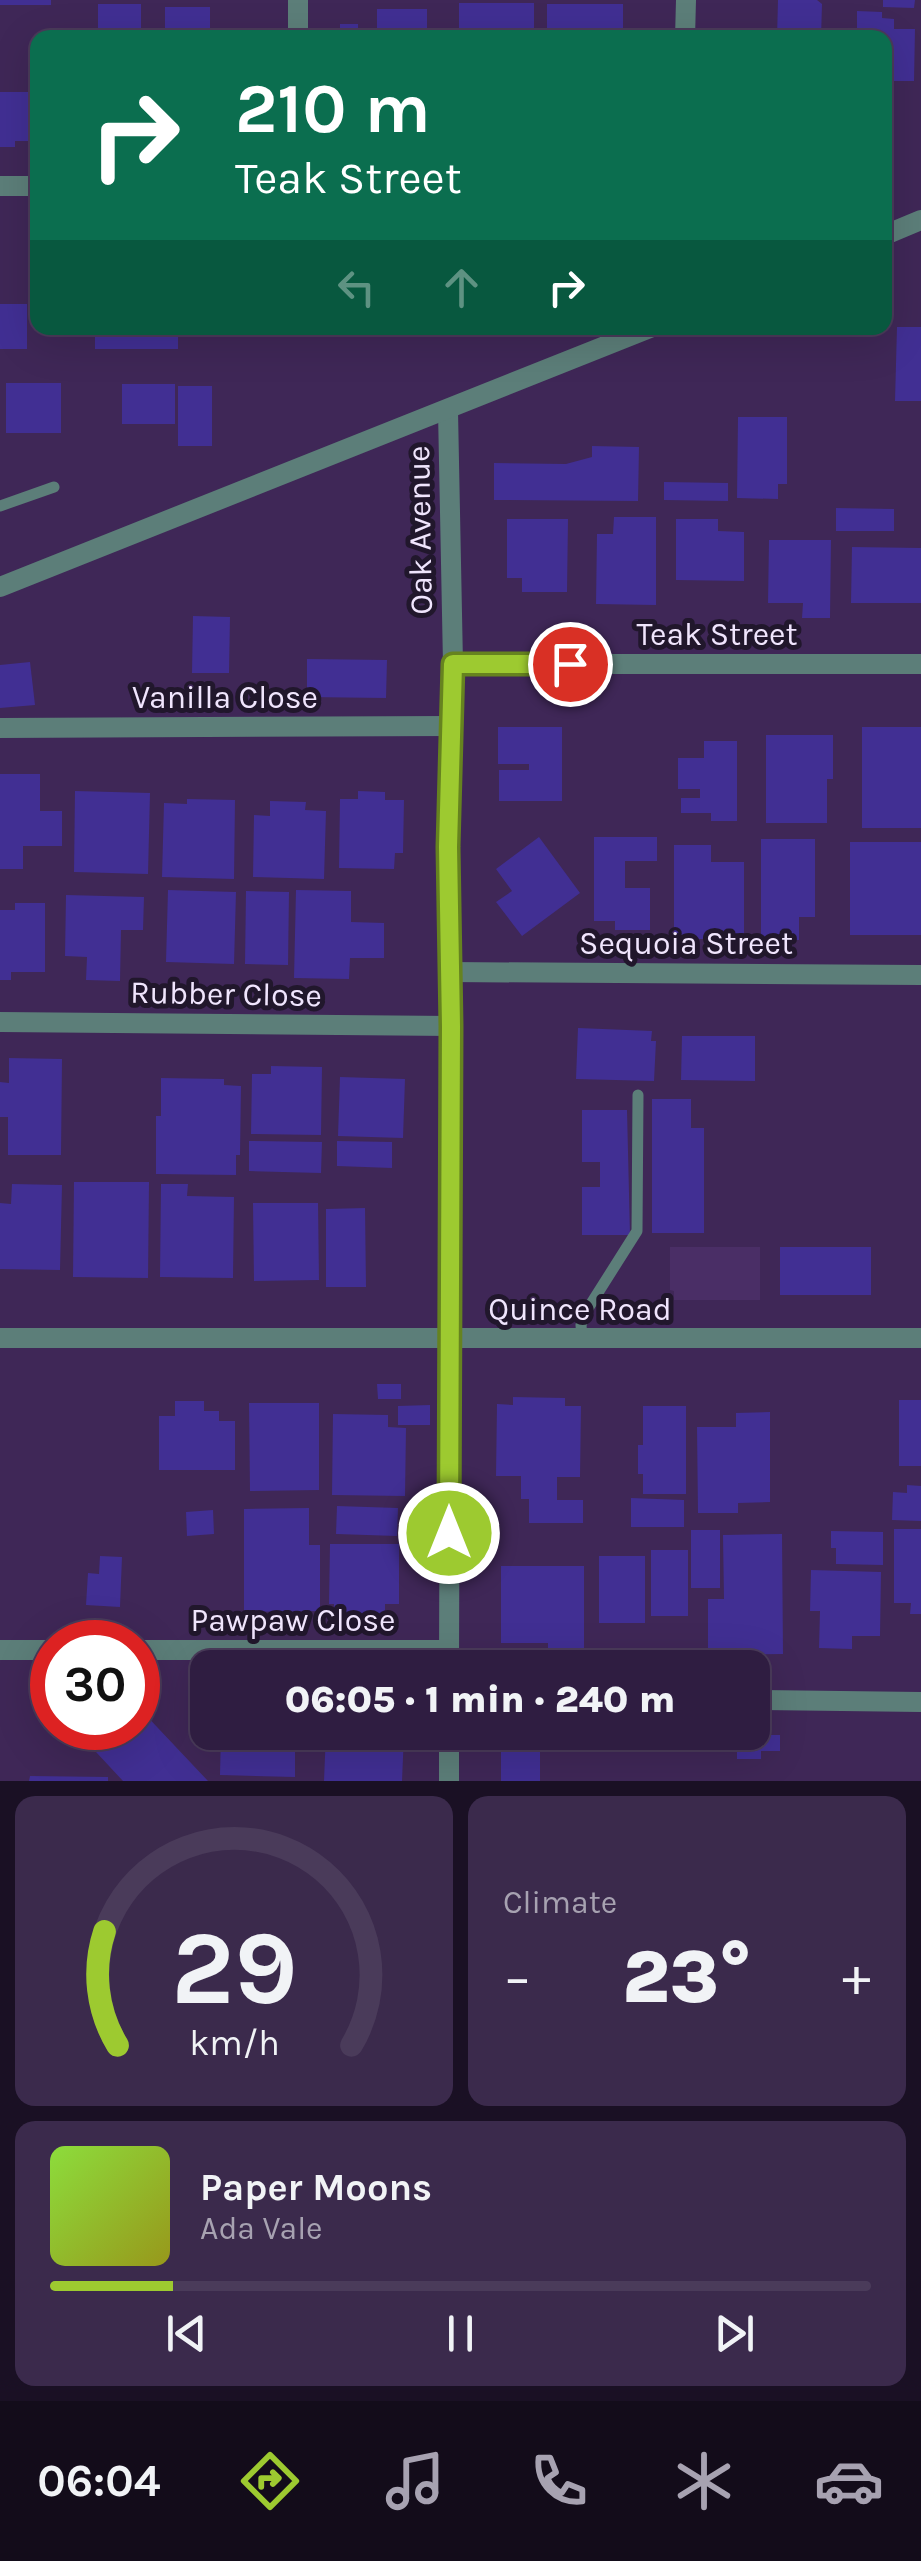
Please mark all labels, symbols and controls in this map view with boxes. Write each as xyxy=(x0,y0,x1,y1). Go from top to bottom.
text: 210 m xyxy=(235,68,431,150)
icon: right xyxy=(70,70,200,200)
text: Teak Street xyxy=(235,152,462,204)
icon: left xyxy=(329,260,384,315)
icon: ahead xyxy=(434,260,489,315)
icon: right xyxy=(539,260,594,315)
street label: Oak Avenue xyxy=(400,445,440,615)
street label: Teak Street xyxy=(636,616,798,653)
pin xyxy=(528,622,613,707)
icon: arrive xyxy=(543,637,598,692)
street label: Vanilla Close xyxy=(132,679,318,716)
street label: Sequoia Street xyxy=(579,925,793,962)
street label: Rubber Close xyxy=(130,974,322,1014)
street label: Quince Road xyxy=(488,1291,672,1328)
position arrow xyxy=(397,1481,501,1585)
street label: Pawpaw Close xyxy=(191,1602,395,1639)
speed limit sign: 30 xyxy=(30,1620,160,1750)
text: 06:05 · 1 min · 240 m xyxy=(285,1677,675,1722)
text: Climate xyxy=(503,1884,617,1921)
text: 29 xyxy=(171,1908,297,2029)
text: 23° xyxy=(622,1933,752,2021)
text: − xyxy=(503,1945,532,2009)
text: + xyxy=(842,1945,871,2009)
text: km/h xyxy=(189,2022,279,2064)
text: Paper Moons xyxy=(200,2165,432,2210)
text: Ada Vale xyxy=(200,2210,323,2247)
icon: previous xyxy=(159,2306,214,2361)
icon: pause xyxy=(433,2306,488,2361)
icon: next xyxy=(707,2306,762,2361)
icon: directions xyxy=(235,2446,305,2516)
icon: music xyxy=(380,2446,450,2516)
icon: phone xyxy=(524,2446,594,2516)
icon: climate xyxy=(669,2446,739,2516)
icon: car xyxy=(814,2446,884,2516)
text: 06:04 xyxy=(37,2455,160,2507)

